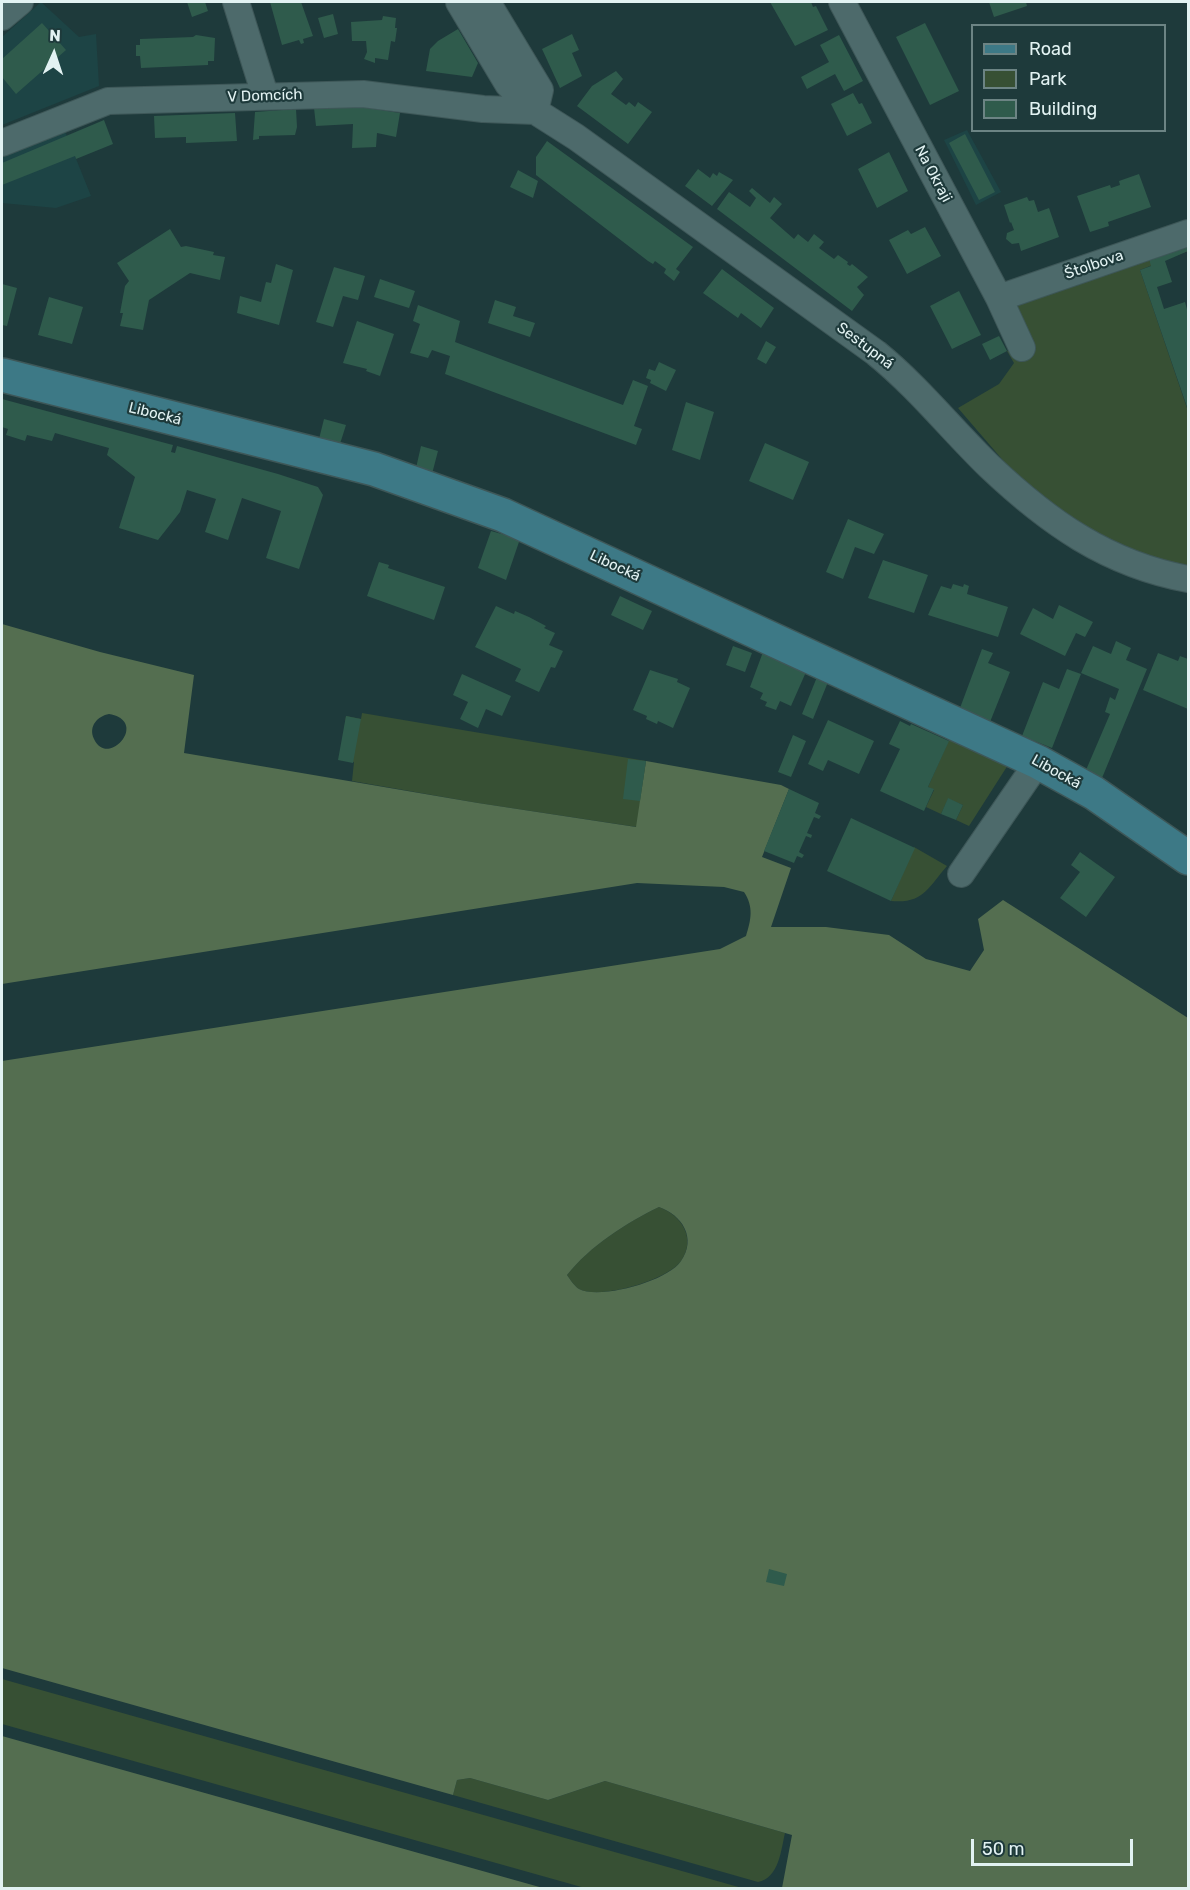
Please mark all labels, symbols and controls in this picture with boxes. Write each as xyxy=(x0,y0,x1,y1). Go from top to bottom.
north arrow xyxy=(24,24,84,84)
legend xyxy=(971,24,1166,132)
text: N xyxy=(49,26,61,45)
text: Road xyxy=(1029,38,1072,60)
text: Park xyxy=(1029,68,1066,90)
street label: V Domcích xyxy=(227,86,303,106)
text: Building xyxy=(1029,98,1097,120)
street label: Na Okraji xyxy=(911,143,955,205)
street label: Štolbova xyxy=(1062,247,1126,283)
street label: Sestupná xyxy=(833,319,897,373)
street label: Libocká xyxy=(127,399,183,429)
street label: Libocká xyxy=(587,546,643,586)
street label: Libocká xyxy=(1028,751,1084,793)
scale bar xyxy=(974,1827,1136,1865)
text: 50 m xyxy=(982,1838,1025,1860)

